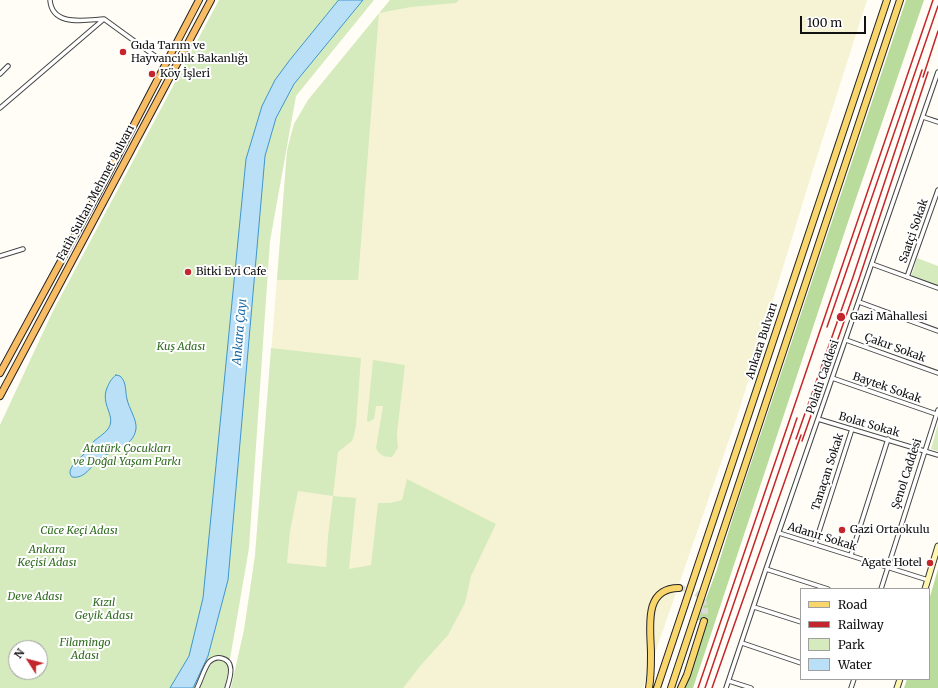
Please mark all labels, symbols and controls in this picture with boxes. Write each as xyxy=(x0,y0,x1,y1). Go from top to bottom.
scale bar xyxy=(802,8,868,34)
text: 100 m xyxy=(807,15,842,30)
place label: Gıda Tarım ve Hayvancılık Bakanlığı xyxy=(131,39,248,65)
marker: Gıda Tarım ve Hayvancılık Bakanlığı xyxy=(118,47,128,57)
place label: Köy İşleri xyxy=(160,67,210,81)
marker: Köy İşleri xyxy=(147,69,157,79)
street label: Fatih Sultan Mehmet Bulvarı xyxy=(55,123,137,263)
street label: Saatçi Sokak xyxy=(897,197,931,265)
place label: Bitki Evi Cafe xyxy=(196,265,266,279)
marker: Bitki Evi Cafe xyxy=(183,267,193,277)
water label: Ankara Çayı xyxy=(230,298,250,366)
street label: Ankara Bulvarı xyxy=(743,301,781,381)
place label: Gazi Mahallesi xyxy=(850,310,928,324)
marker: Gazi Mahallesi xyxy=(835,311,847,323)
street label: Çakır Sokak xyxy=(863,331,927,365)
street label: Polatlı Caddesi xyxy=(804,338,842,416)
park label: Kuş Adası xyxy=(157,340,205,354)
street label: Baytek Sokak xyxy=(851,370,923,406)
street label: Bolat Sokak xyxy=(837,410,901,440)
street label: Tanaçan Sokak xyxy=(809,432,847,512)
street label: Şenol Caddesi xyxy=(889,437,925,511)
park label: Atatürk Çocukları ve Doğal Yaşam Parkı xyxy=(73,442,181,468)
street label: Adanır Sokak xyxy=(786,520,858,554)
place label: Gazi Ortaokulu xyxy=(850,523,930,537)
park label: Cüce Keçi Adası xyxy=(40,524,118,538)
marker: Gazi Ortaokulu xyxy=(837,525,847,535)
park label: Ankara Keçisi Adası xyxy=(18,543,76,569)
place label: Agate Hotel xyxy=(861,556,922,570)
marker: Agate Hotel xyxy=(925,558,935,568)
legend xyxy=(800,588,930,680)
park label: Deve Adası xyxy=(7,590,63,604)
park label: Kızıl Geyik Adası xyxy=(75,596,133,622)
text: Road xyxy=(838,597,867,612)
text: Railway xyxy=(838,617,884,632)
park label: Filamingo Adası xyxy=(59,636,111,662)
text: Park xyxy=(838,637,865,652)
north arrow xyxy=(8,640,48,680)
text: N xyxy=(11,646,27,661)
text: Water xyxy=(838,657,872,672)

